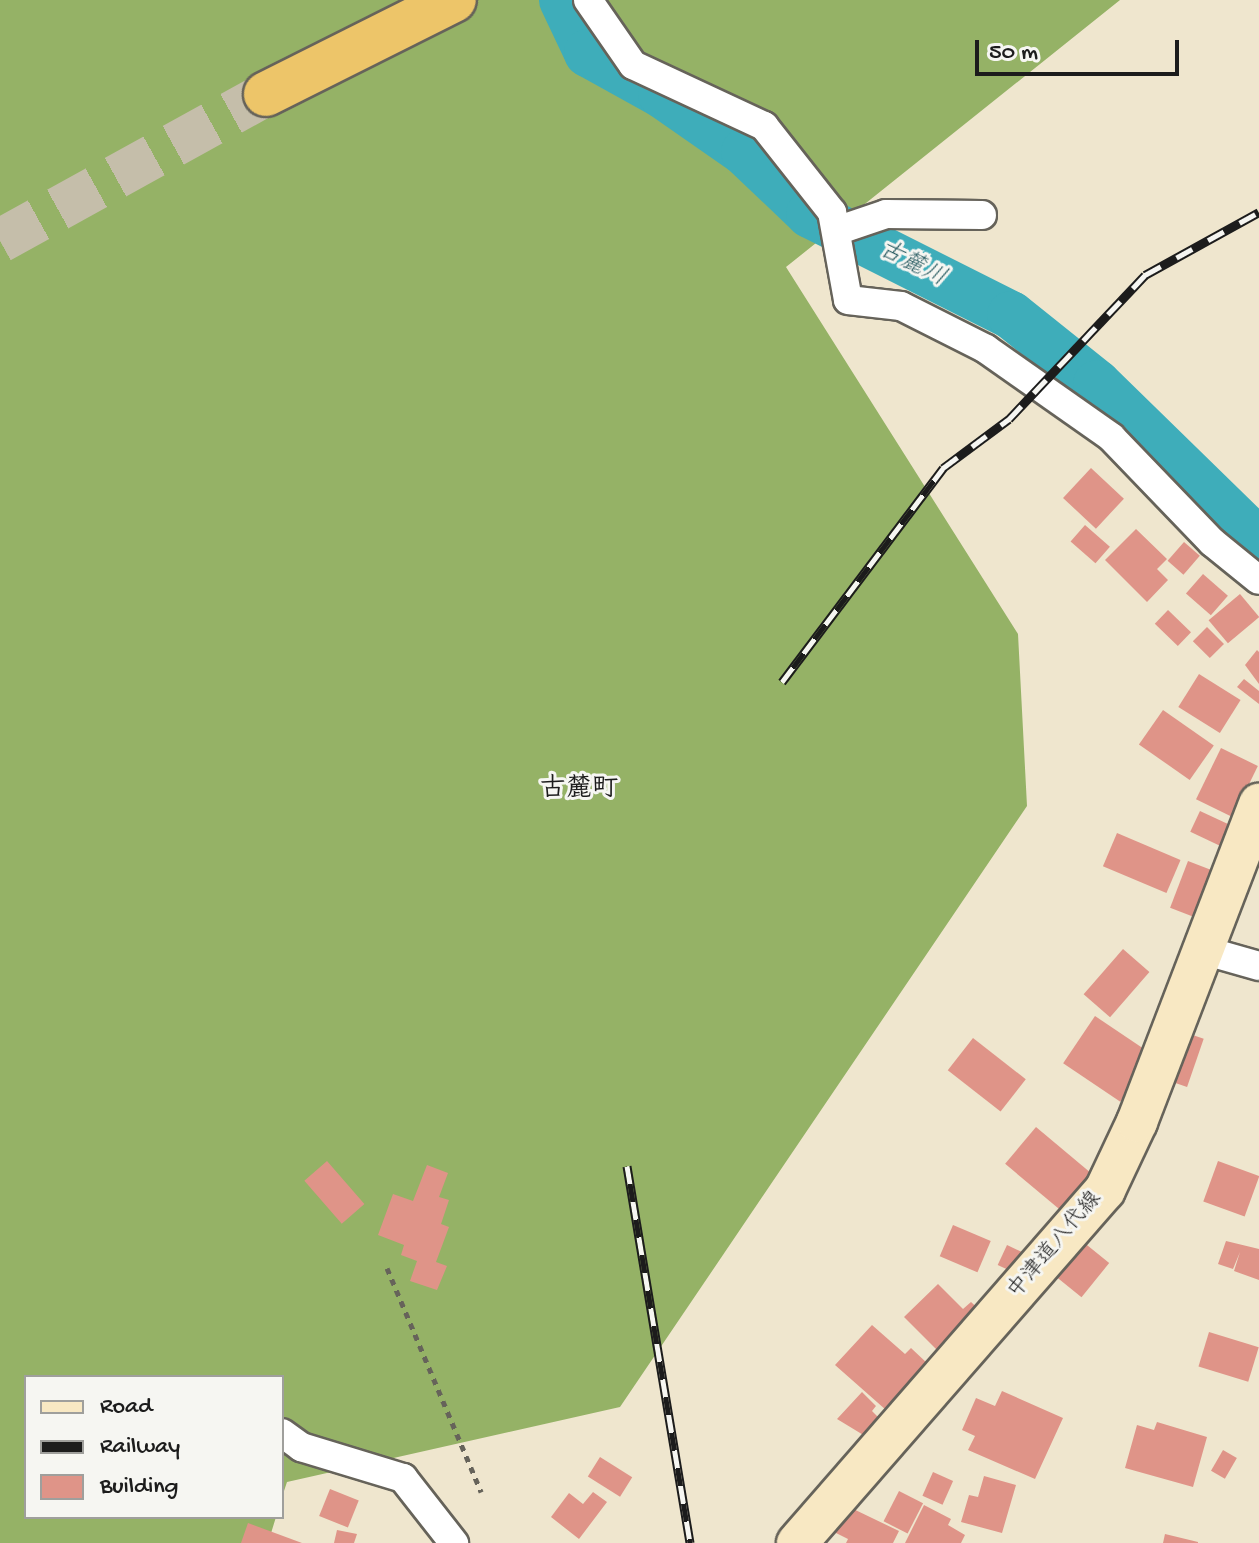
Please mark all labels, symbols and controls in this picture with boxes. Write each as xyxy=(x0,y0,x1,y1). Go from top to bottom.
scale bar xyxy=(979,24,1183,74)
text: 50 m xyxy=(989,39,1038,68)
water label: 古麓川 xyxy=(873,236,951,294)
district label: 古麓町 xyxy=(540,775,618,807)
street label: 中津道八代線 xyxy=(1003,1187,1109,1305)
legend xyxy=(24,1375,284,1519)
text: Road xyxy=(100,1393,152,1422)
text: Railway xyxy=(100,1433,180,1462)
text: Building xyxy=(100,1473,178,1502)

